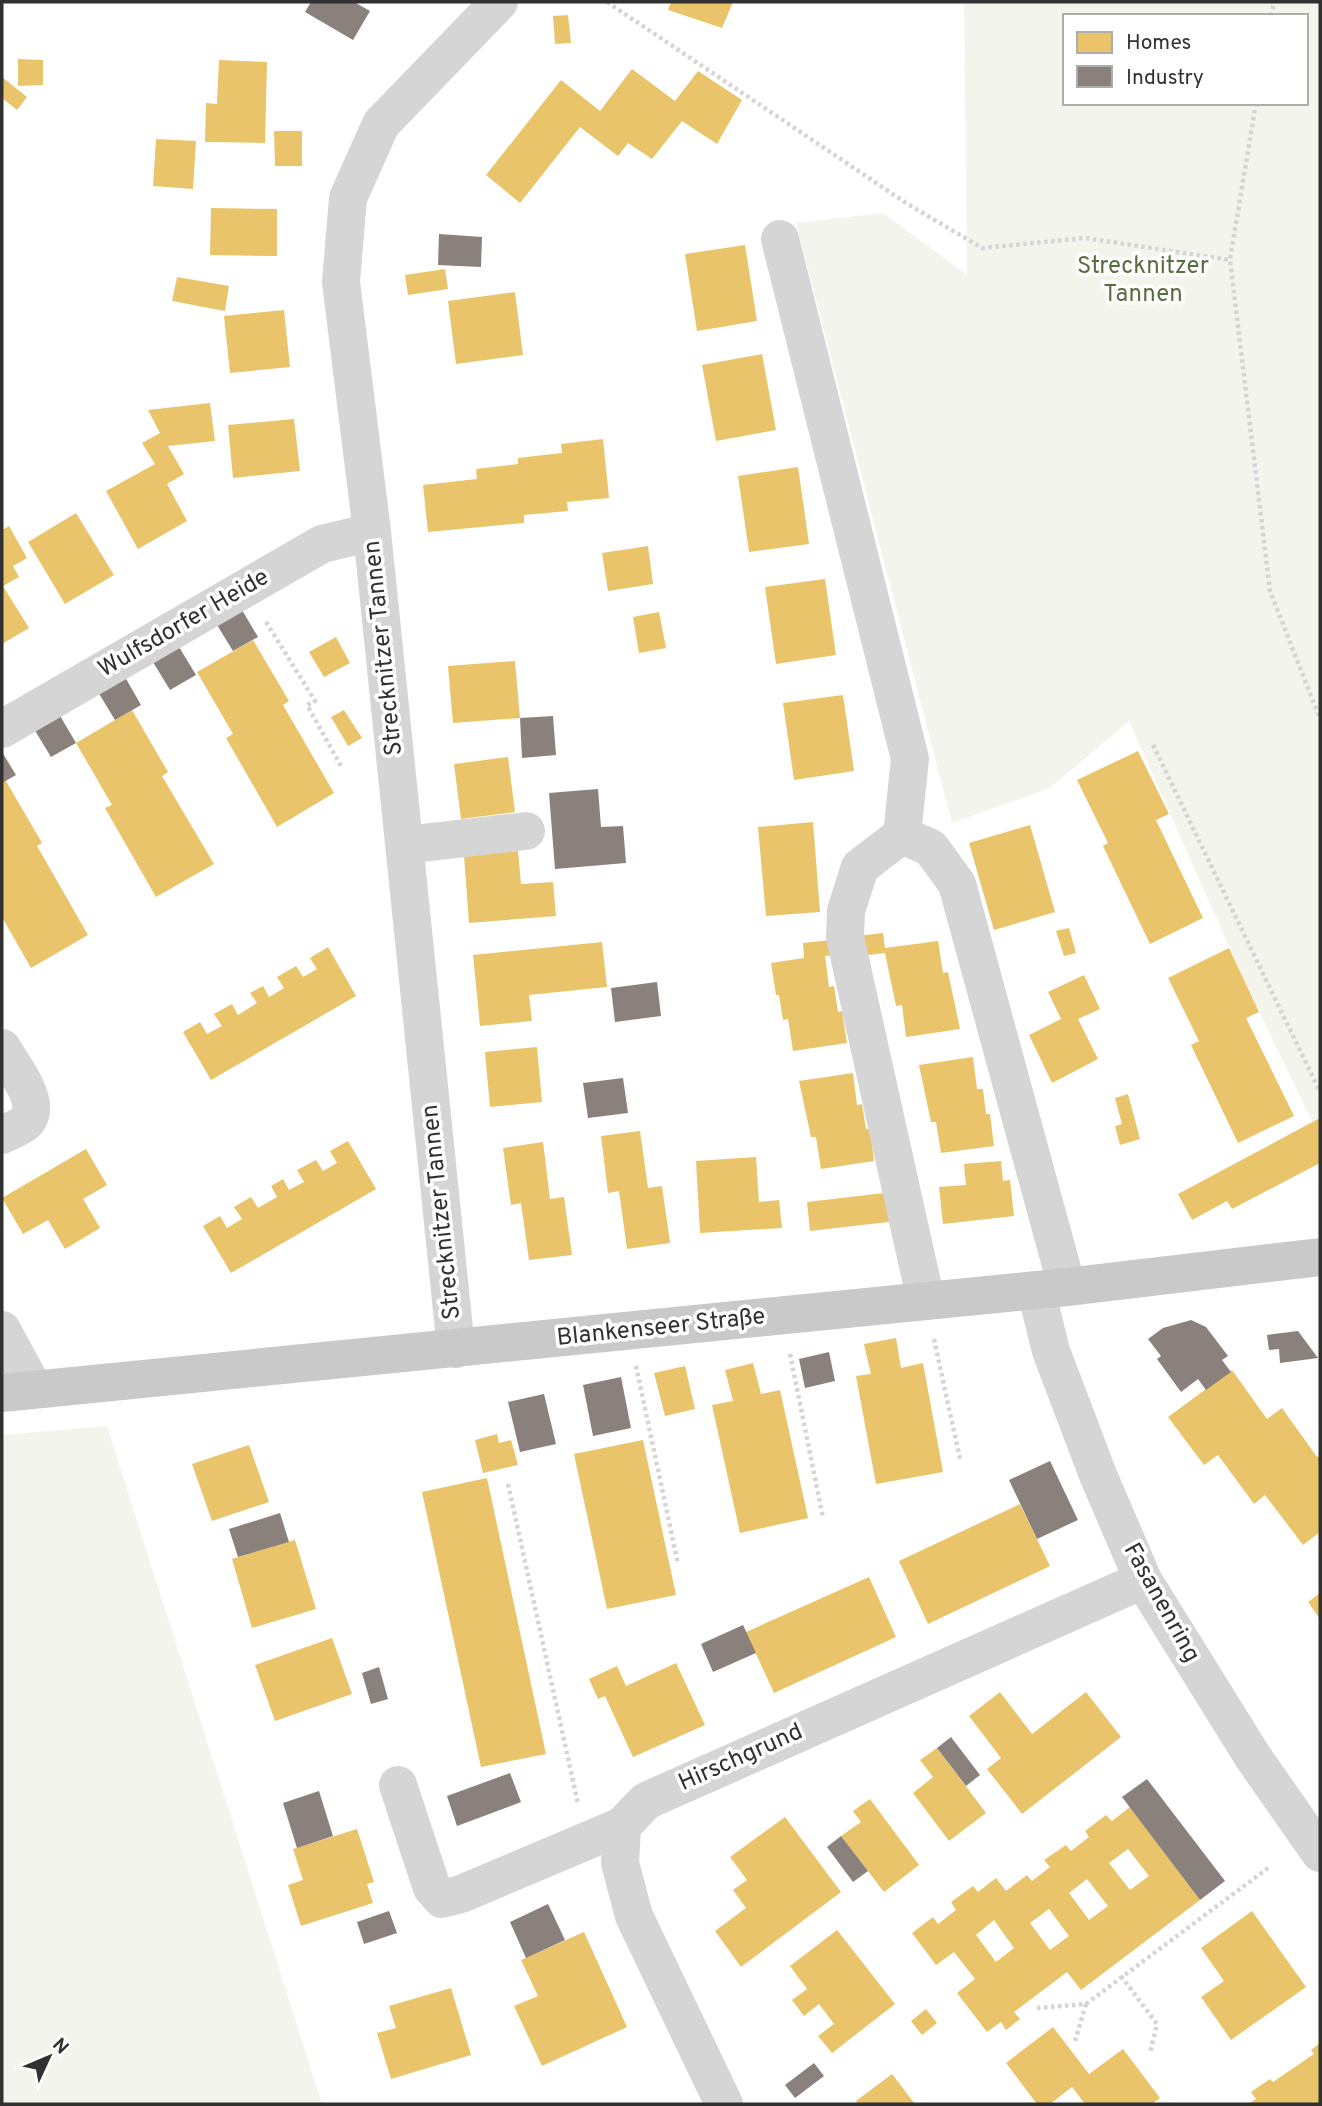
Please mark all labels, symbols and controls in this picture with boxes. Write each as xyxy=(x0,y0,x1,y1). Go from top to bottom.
legend xyxy=(1063,14,1308,105)
text: Homes xyxy=(1126,30,1191,57)
text: Industry xyxy=(1126,65,1204,92)
park label: Strecknitzer Tannen xyxy=(1077,252,1209,310)
street label: Strecknitzer Tannen xyxy=(358,539,410,757)
street label: Wulfsdorfer Heide xyxy=(93,563,275,685)
street label: Strecknitzer Tannen xyxy=(416,1103,468,1321)
street label: Blankenseer Straße xyxy=(555,1302,767,1354)
street label: Fasanenring xyxy=(1116,1538,1206,1668)
street label: Hirschgrund xyxy=(674,1717,808,1799)
north arrow xyxy=(14,2022,84,2092)
text: N xyxy=(46,2033,73,2060)

